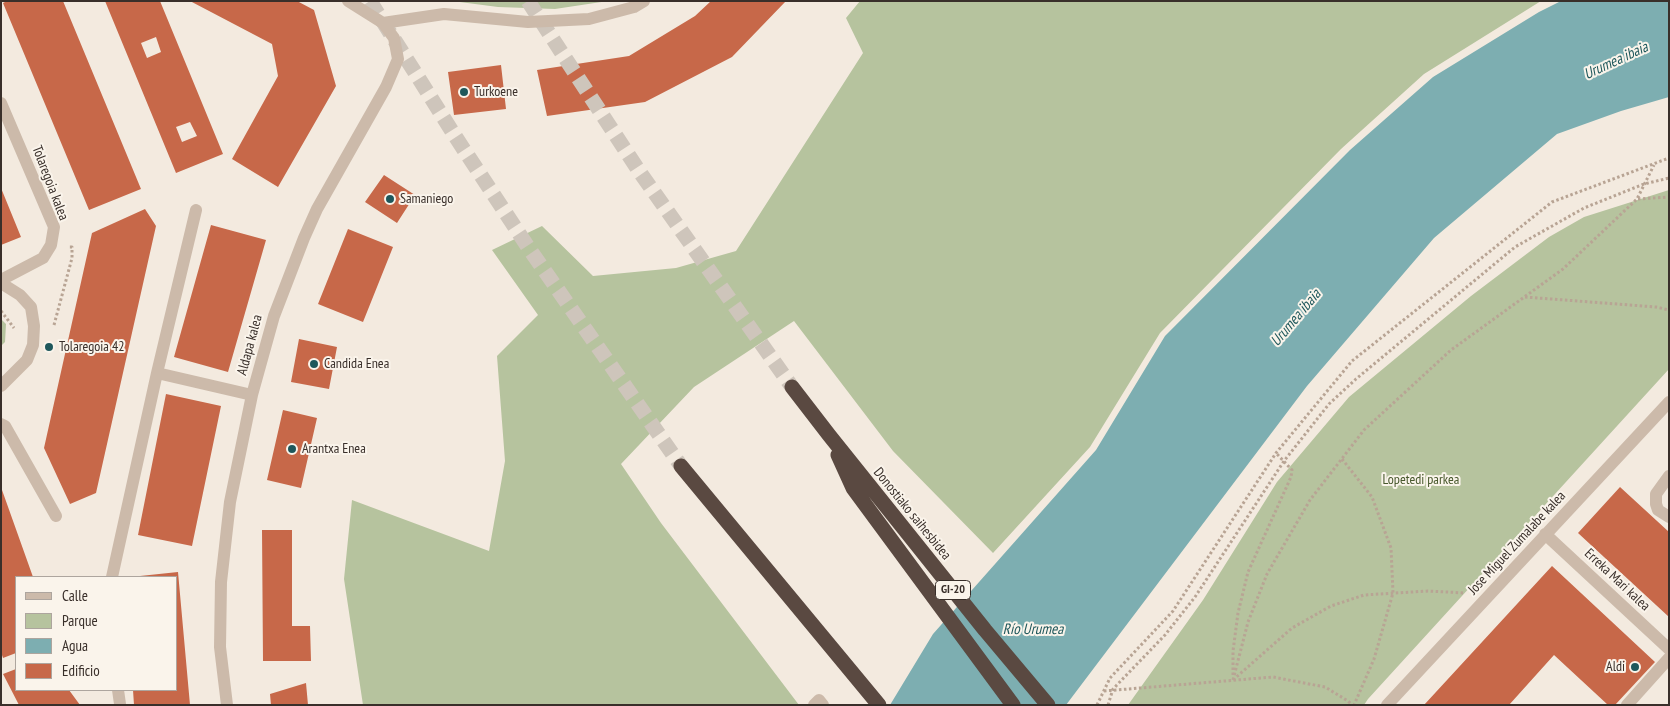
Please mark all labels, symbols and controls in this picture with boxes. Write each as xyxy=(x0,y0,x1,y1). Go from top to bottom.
water label: Urumea ibaia xyxy=(1581,38,1651,84)
place label: Turkoene xyxy=(474,84,518,100)
marker: Turkoene xyxy=(458,86,470,98)
street label: Tolaregoia kalea xyxy=(28,143,72,223)
place label: Samaniego xyxy=(400,191,453,207)
marker: Samaniego xyxy=(384,193,396,205)
water label: Urumea ibaia xyxy=(1267,286,1325,350)
street label: Aldapa kalea xyxy=(234,313,266,377)
place label: Tolaregoia 42 xyxy=(59,339,125,355)
marker: Tolaregoia 42 xyxy=(43,341,55,353)
place label: Candida Enea xyxy=(324,356,389,372)
marker: Candida Enea xyxy=(308,358,320,370)
place label: Arantxa Enea xyxy=(302,441,366,457)
marker: Arantxa Enea xyxy=(286,443,298,455)
street label: Donostiako saihesbidea xyxy=(870,465,954,563)
park label: Lopetedi parkea xyxy=(1383,472,1459,488)
street label: Jose Miguel Zumalabe kalea xyxy=(1465,488,1569,598)
street label: Erreka Mari kalea xyxy=(1581,545,1653,615)
legend xyxy=(15,576,178,691)
road number: GI-20 xyxy=(936,580,970,600)
text: Calle xyxy=(62,586,88,605)
text: Parque xyxy=(62,611,98,630)
water label: Río Urumea xyxy=(1003,621,1063,639)
text: Agua xyxy=(62,636,88,655)
place label: Aldi xyxy=(1606,659,1625,675)
text: Edificio xyxy=(62,661,100,680)
marker: Aldi xyxy=(1629,661,1641,673)

